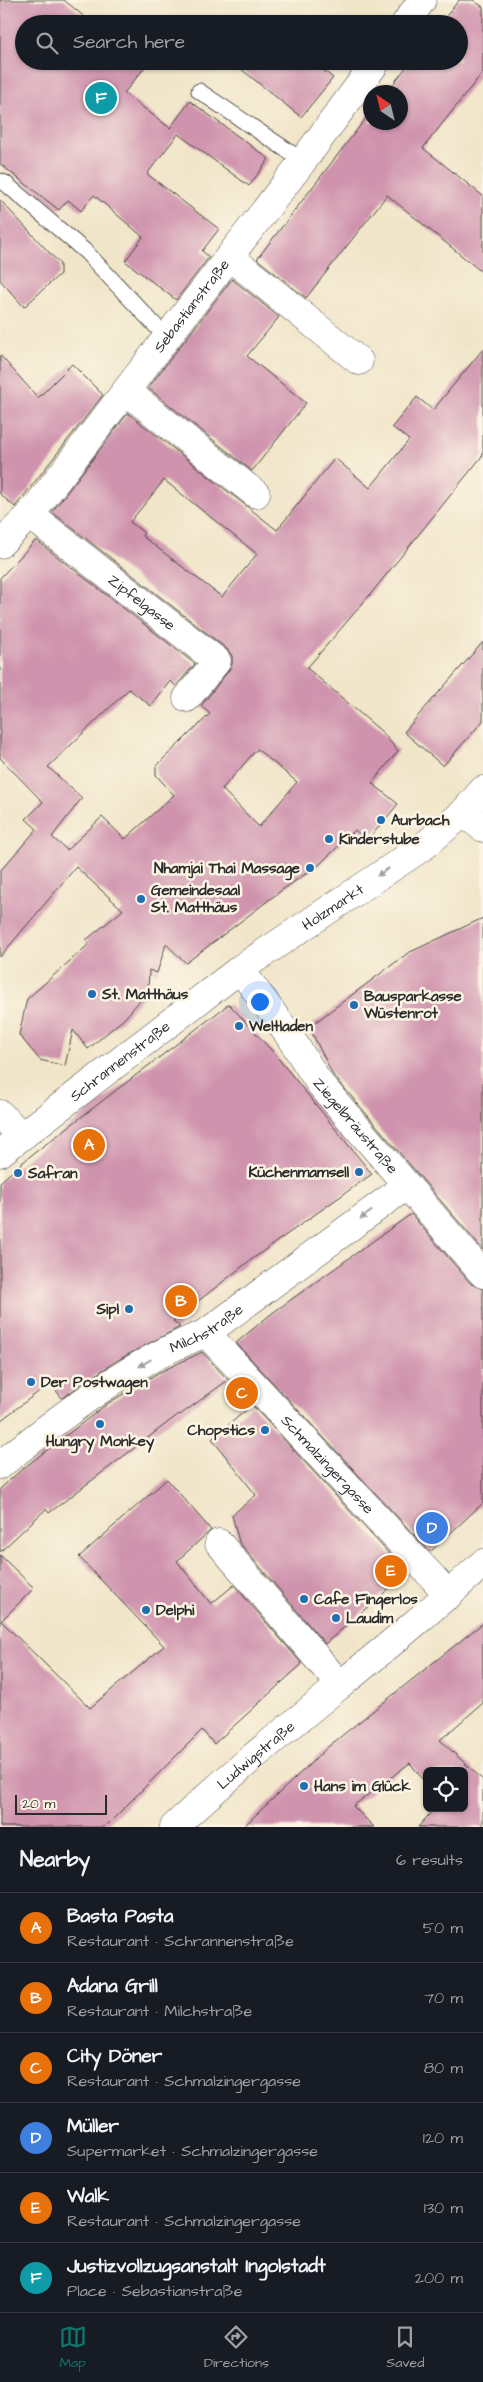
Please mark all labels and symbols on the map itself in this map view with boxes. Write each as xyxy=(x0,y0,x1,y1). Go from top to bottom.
pin: F xyxy=(85,79,117,117)
north arrow xyxy=(363,85,408,130)
street label: Sebastianstraße xyxy=(149,255,235,357)
street label: Zipfelgasse xyxy=(103,570,180,636)
place label: Aurbach xyxy=(391,810,450,831)
marker: Aurbach xyxy=(375,814,387,826)
place label: Kinderstube xyxy=(339,829,420,850)
marker: Kinderstube xyxy=(323,833,335,845)
place label: Nhamjai Thai Massage xyxy=(154,858,300,881)
marker: Nhamjai Thai Massage xyxy=(304,862,316,874)
one-way arrow xyxy=(376,867,390,877)
street label: Holzmarkt xyxy=(298,879,368,936)
place label: Gemeindesaal St. Matthäus xyxy=(150,880,241,918)
marker: Gemeindesaal St. Matthäus xyxy=(135,893,147,905)
place label: St. Matthäus xyxy=(101,984,189,1005)
place label: Bausparkasse Wüstenrot xyxy=(363,986,462,1024)
marker: St. Matthäus xyxy=(86,988,98,1000)
your location xyxy=(247,989,273,1015)
marker: Bausparkasse Wüstenrot xyxy=(348,999,360,1011)
street label: Schrannenstraße xyxy=(66,1016,175,1107)
place label: Weltladen xyxy=(248,1016,313,1037)
marker: Weltladen xyxy=(233,1020,245,1032)
street label: Ziegelbräustraße xyxy=(308,1073,403,1179)
pin: A xyxy=(73,1126,105,1164)
place label: Küchenmamsell xyxy=(248,1162,350,1183)
place label: Safran xyxy=(27,1163,78,1184)
marker: Küchenmamsell xyxy=(353,1166,365,1178)
marker: Safran xyxy=(12,1167,24,1179)
one-way arrow xyxy=(360,1210,373,1220)
pin: B xyxy=(165,1282,197,1320)
place label: Sipl xyxy=(95,1299,120,1320)
street label: Milchstraße xyxy=(166,1299,248,1359)
marker: Sipl xyxy=(123,1303,135,1315)
one-way arrow xyxy=(139,1359,152,1368)
place label: Der Postwagen xyxy=(41,1372,148,1395)
pin: C xyxy=(226,1374,258,1412)
marker: Der Postwagen xyxy=(25,1376,37,1388)
street label: Schmalzingergasse xyxy=(276,1410,379,1519)
marker: Hungry Monkey xyxy=(94,1418,106,1430)
place label: Chopstics xyxy=(187,1420,255,1441)
marker: Chopstics xyxy=(259,1424,271,1436)
place label: Hungry Monkey xyxy=(46,1431,155,1454)
pin: D xyxy=(416,1509,448,1547)
pin: E xyxy=(375,1552,407,1590)
place label: Cafe Fingerlos xyxy=(314,1589,418,1612)
marker: Cafe Fingerlos xyxy=(298,1593,310,1605)
place label: Delphi xyxy=(156,1600,195,1621)
marker: Delphi xyxy=(140,1604,152,1616)
place label: Laudim xyxy=(346,1608,394,1629)
marker: Laudim xyxy=(330,1612,342,1624)
street label: Ludwigstraße xyxy=(213,1716,300,1794)
place label: Hans im Glück xyxy=(314,1776,412,1797)
marker: Hans im Glück xyxy=(298,1780,310,1792)
scale bar xyxy=(15,1792,108,1815)

